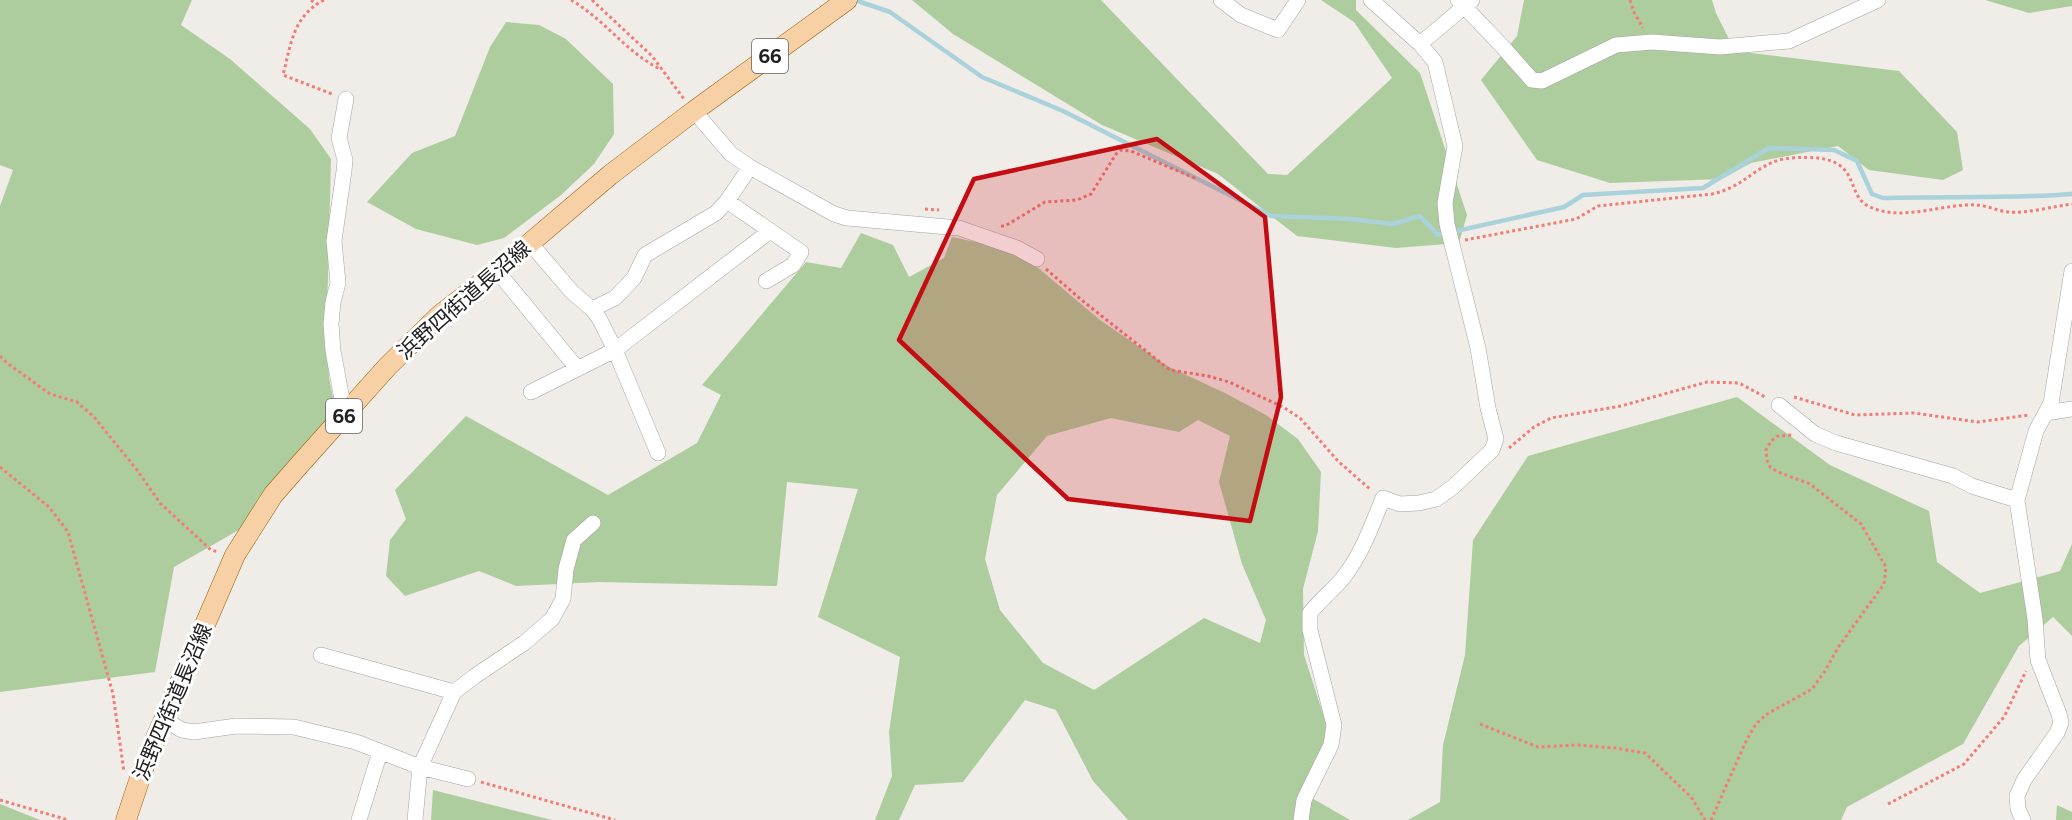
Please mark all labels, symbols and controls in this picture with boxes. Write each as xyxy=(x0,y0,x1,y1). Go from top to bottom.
road number: 66 xyxy=(752,39,788,73)
street label: 浜野四街道長沼線 xyxy=(392,235,535,364)
road number: 66 xyxy=(326,399,362,433)
street label: 浜野四街道長沼線 xyxy=(128,620,217,784)

